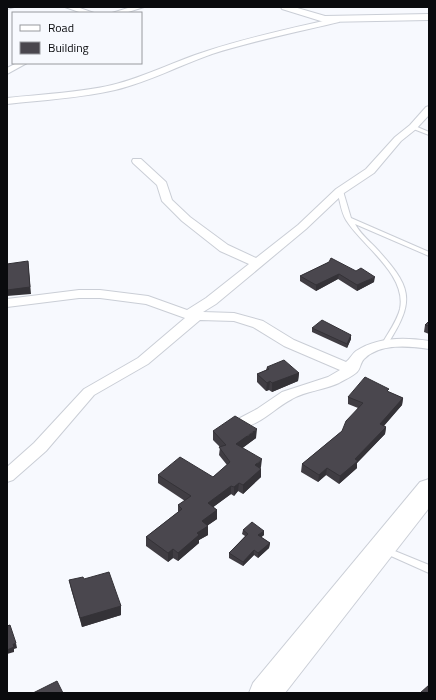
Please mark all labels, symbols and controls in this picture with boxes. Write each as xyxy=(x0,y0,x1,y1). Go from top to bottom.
legend xyxy=(12,12,142,64)
text: Road xyxy=(48,18,74,37)
text: Building xyxy=(48,38,89,57)

